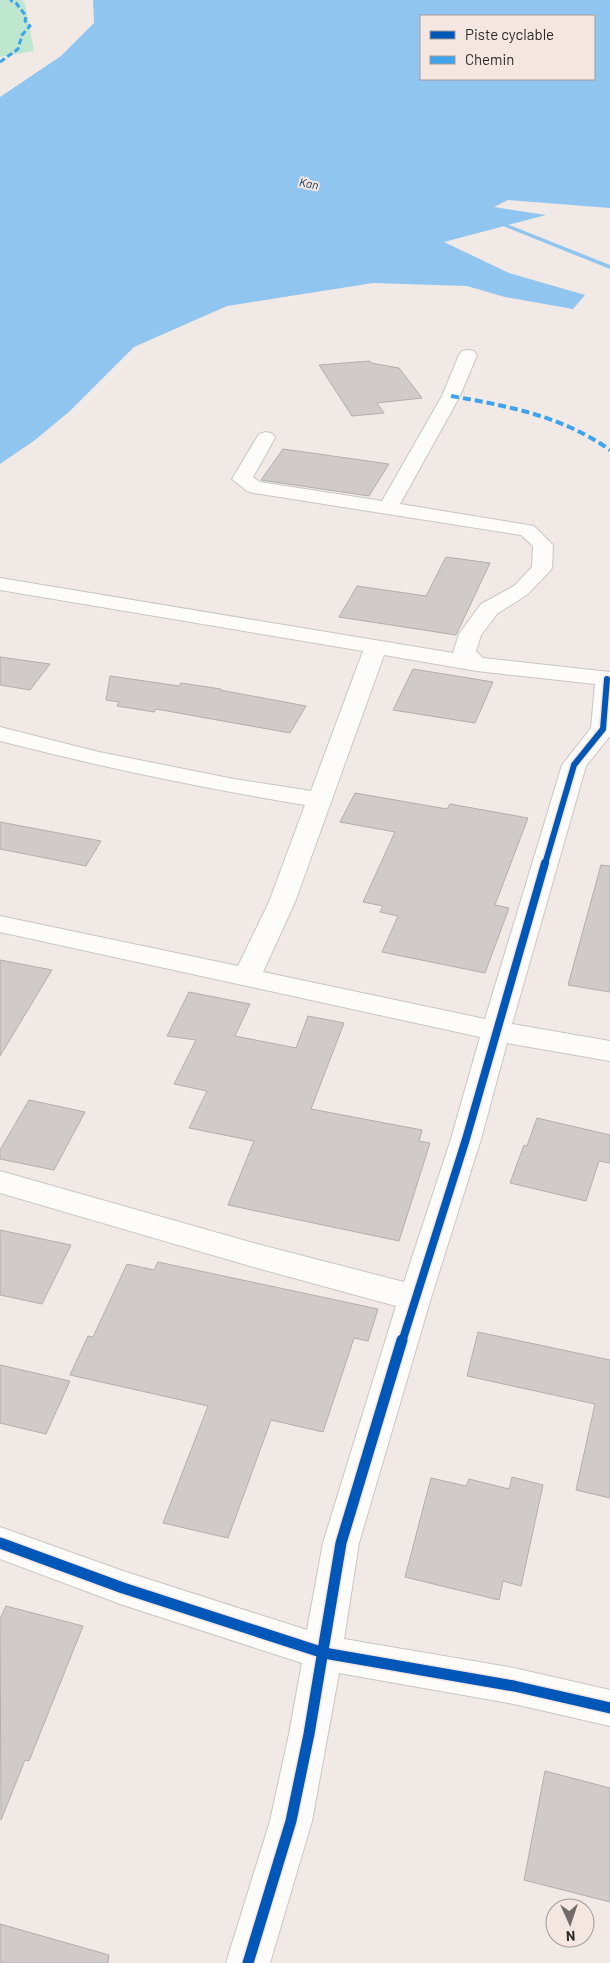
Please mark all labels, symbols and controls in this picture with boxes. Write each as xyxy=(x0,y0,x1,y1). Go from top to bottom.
legend xyxy=(420,15,595,80)
text: Piste cyclable xyxy=(465,25,554,43)
text: Chemin xyxy=(465,50,514,68)
water label: Kan xyxy=(298,174,320,192)
north arrow xyxy=(545,1898,595,1948)
text: N xyxy=(566,1928,576,1945)

